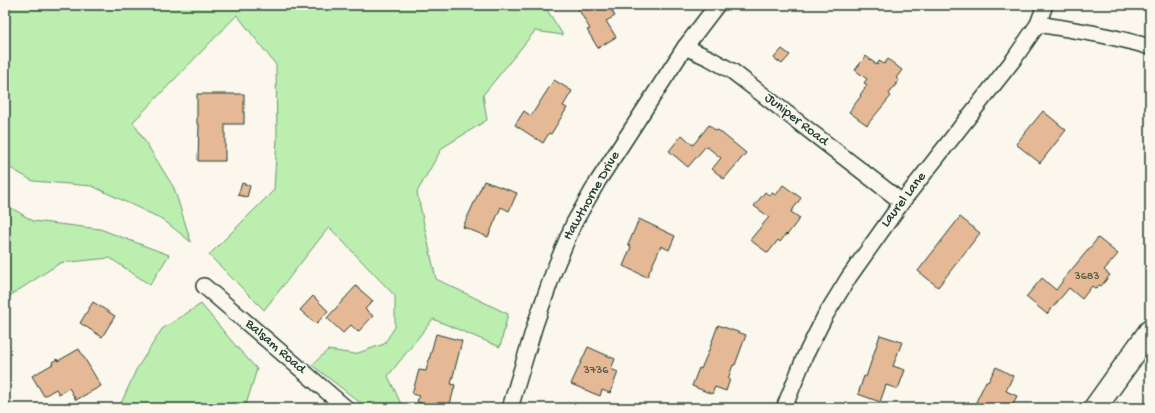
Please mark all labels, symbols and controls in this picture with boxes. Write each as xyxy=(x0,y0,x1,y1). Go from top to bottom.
street label: Juniper Road xyxy=(761,90,833,151)
street label: Hawthorne Drive xyxy=(560,148,625,243)
street label: Laurel Lane xyxy=(878,168,931,231)
house number: 3683 xyxy=(1073,270,1100,284)
street label: Balsam Road xyxy=(240,315,310,379)
house number: 3736 xyxy=(583,364,609,378)

